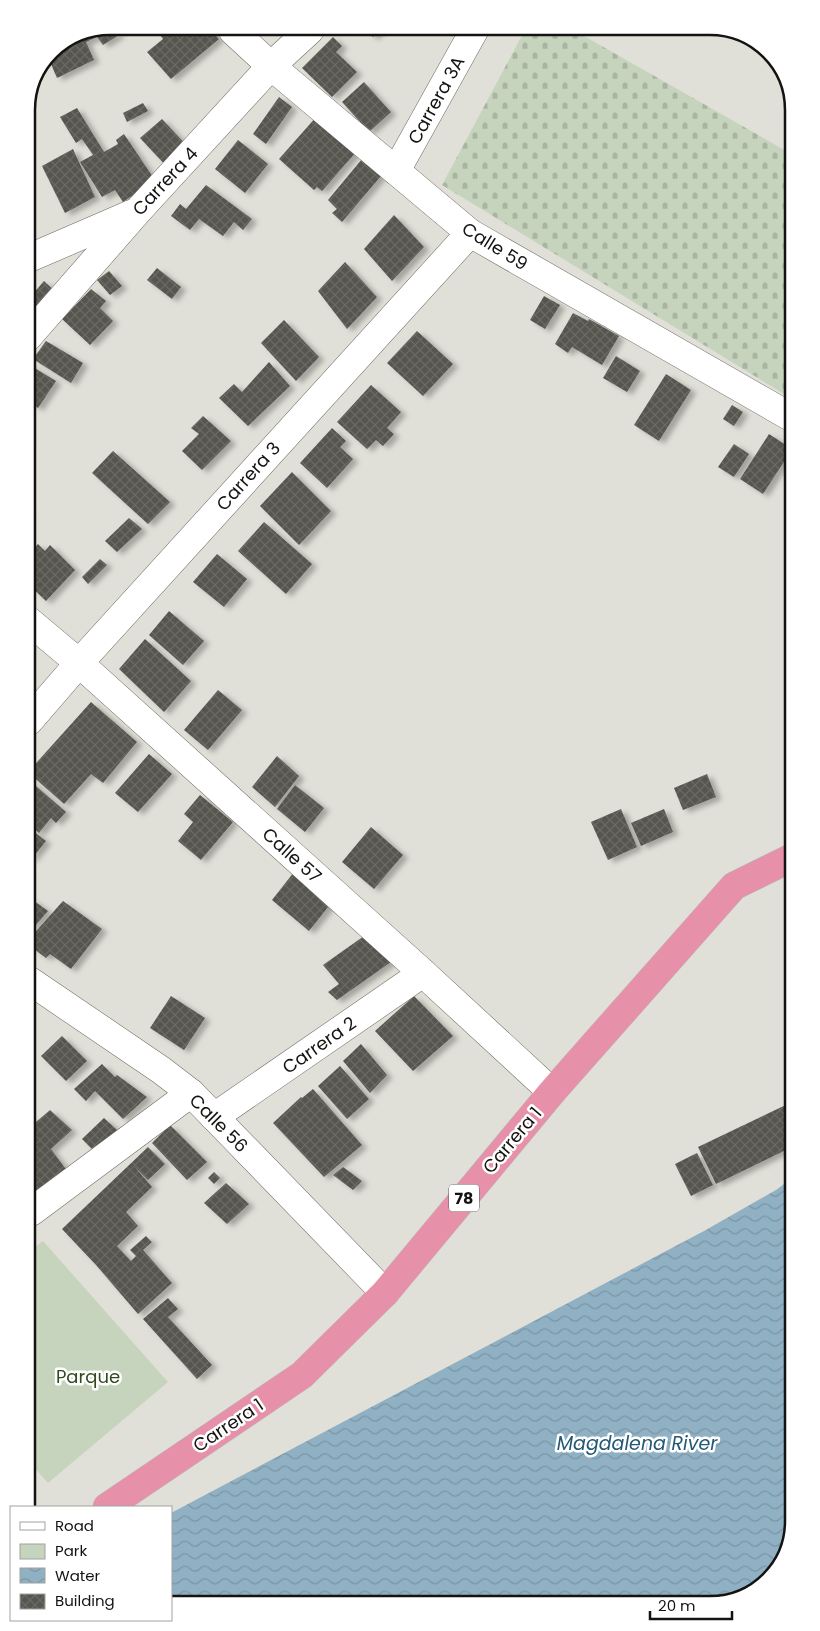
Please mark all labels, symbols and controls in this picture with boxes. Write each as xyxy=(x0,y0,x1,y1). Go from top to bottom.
street label: Carrera 3A xyxy=(402,51,470,149)
street label: Carrera 4 xyxy=(127,141,203,221)
street label: Calle 59 xyxy=(457,216,533,276)
street label: Carrera 3 xyxy=(210,436,286,516)
street label: Calle 57 xyxy=(257,822,327,888)
street label: Carrera 2 xyxy=(277,1010,361,1080)
street label: Calle 56 xyxy=(184,1088,254,1158)
street label: Carrera 1 xyxy=(477,1101,547,1179)
road number: 78 xyxy=(449,1184,479,1212)
park label: Parque xyxy=(56,1364,120,1389)
street label: Carrera 1 xyxy=(188,1392,268,1458)
water label: Magdalena River xyxy=(557,1430,718,1457)
legend xyxy=(10,1506,172,1621)
text: Road xyxy=(55,1515,94,1536)
text: Park xyxy=(55,1540,87,1561)
text: Water xyxy=(55,1565,101,1586)
scale bar xyxy=(650,1588,732,1620)
text: Building xyxy=(55,1590,115,1611)
text: 20 m xyxy=(658,1595,696,1616)

